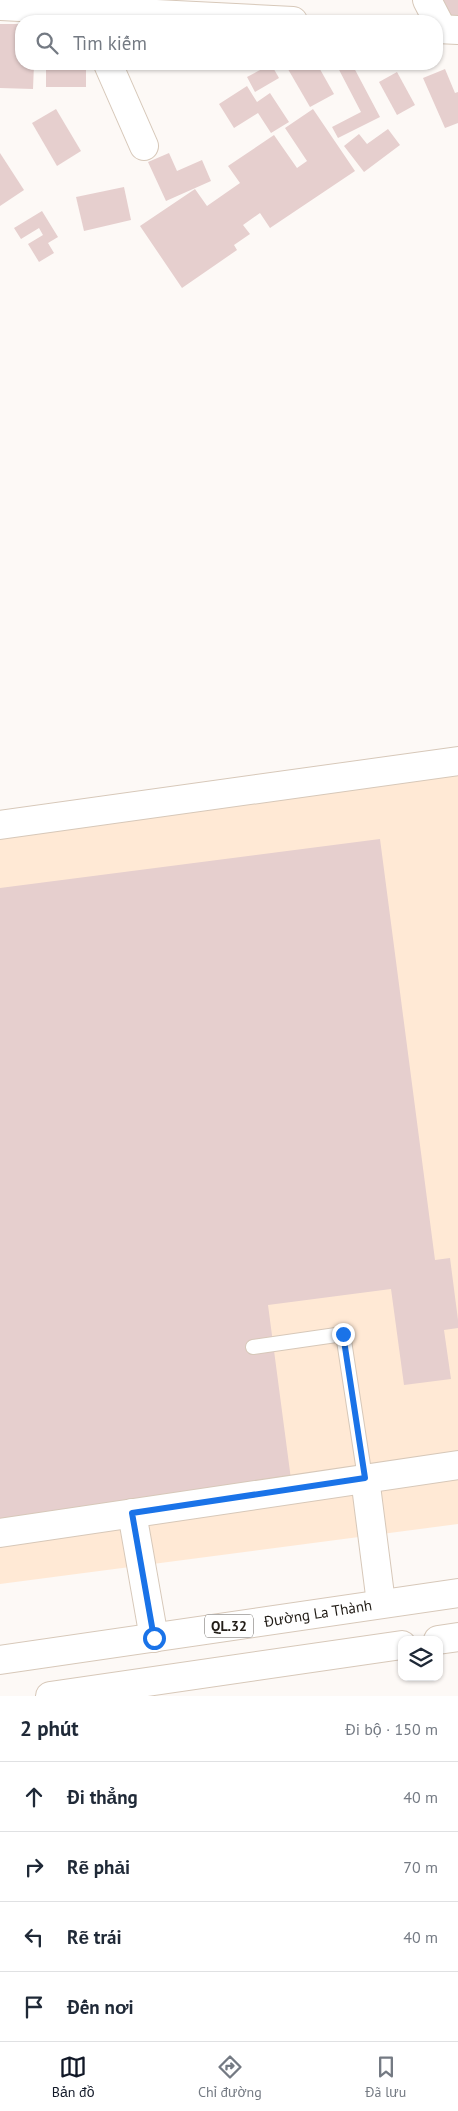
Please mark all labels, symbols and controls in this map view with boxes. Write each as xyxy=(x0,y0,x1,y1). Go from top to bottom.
search box xyxy=(15,15,443,70)
icon: search xyxy=(33,29,61,57)
text: Tìm kiếm xyxy=(73,31,147,55)
route end xyxy=(332,1323,355,1346)
street label: Đường La Thành xyxy=(262,1595,373,1631)
road number: QL.32 xyxy=(205,1614,253,1638)
route start xyxy=(143,1627,166,1650)
map controls xyxy=(398,1636,443,1681)
button: layers xyxy=(398,1636,443,1681)
text: 2 phút xyxy=(20,1715,79,1742)
text: Đi bộ · 150 m xyxy=(345,1719,438,1739)
icon: ahead xyxy=(20,1783,48,1811)
text: Đi thẳng xyxy=(67,1785,138,1809)
text: 40 m xyxy=(403,1787,438,1807)
icon: right xyxy=(20,1853,48,1881)
text: Rẽ phải xyxy=(67,1855,130,1879)
text: 70 m xyxy=(403,1857,438,1877)
icon: left xyxy=(20,1923,48,1951)
text: Rẽ trái xyxy=(67,1925,122,1949)
text: 40 m xyxy=(403,1927,438,1947)
icon: arrive xyxy=(20,1993,48,2021)
text: Đến nơi xyxy=(67,1995,134,2019)
tab: Bản đồ xyxy=(52,2053,94,2101)
tab: Chỉ đường xyxy=(198,2053,262,2101)
tab: Đã lưu xyxy=(365,2053,406,2101)

